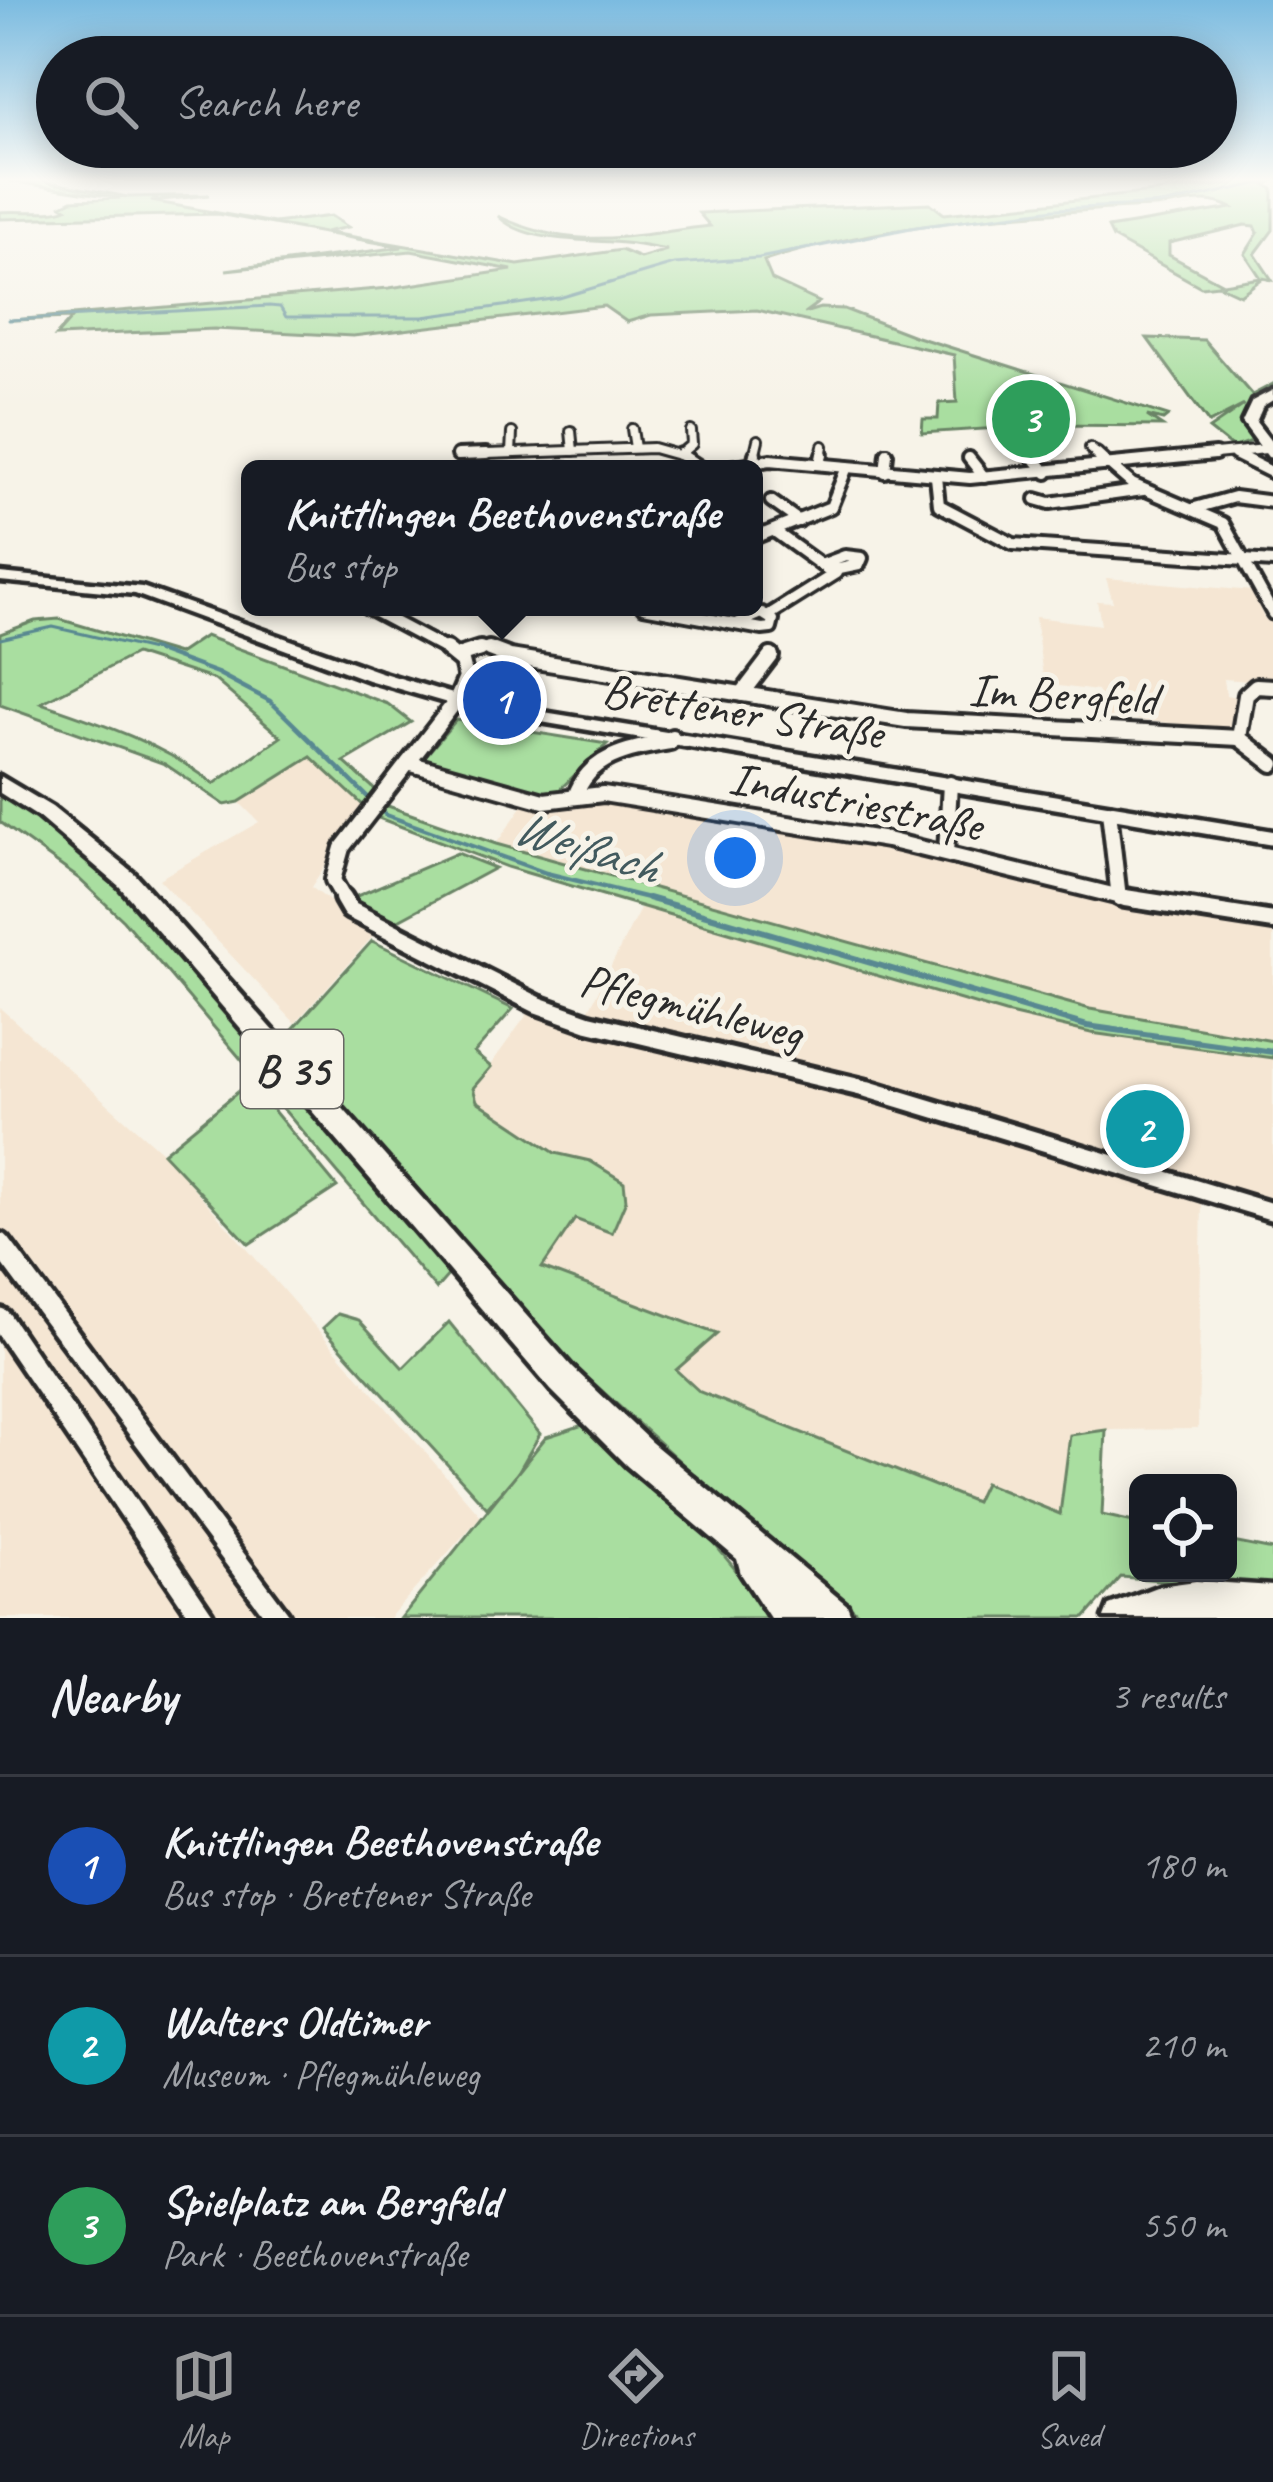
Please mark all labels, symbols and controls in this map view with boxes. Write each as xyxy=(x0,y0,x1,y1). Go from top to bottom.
search box xyxy=(36,36,1237,168)
icon: search xyxy=(78,69,144,135)
text: Search here xyxy=(174,74,357,131)
pin: 3 xyxy=(992,374,1070,464)
popup xyxy=(241,460,763,616)
text: Knittlingen Beethovenstraße xyxy=(284,485,720,542)
text: Bus stop xyxy=(284,542,397,591)
pin: 1 xyxy=(463,655,541,745)
street label: Brettener Straße xyxy=(598,659,891,763)
street label: Im Bergfeld xyxy=(967,659,1165,729)
street label: Industriestraße xyxy=(724,747,991,856)
water label: Weißach xyxy=(507,794,670,899)
your location xyxy=(705,828,765,888)
street label: Pflegmühleweg xyxy=(574,949,811,1063)
road number: B 35 xyxy=(241,1030,343,1108)
pin: 2 xyxy=(1106,1084,1184,1174)
map controls xyxy=(1129,1474,1237,1582)
button: locate xyxy=(1129,1474,1237,1582)
text: Nearby xyxy=(48,1664,176,1728)
text: 3 results xyxy=(1111,1672,1225,1721)
text: Knittlingen Beethovenstraße xyxy=(162,1813,597,1870)
text: 1 xyxy=(78,1841,96,1890)
text: 180 m xyxy=(1141,1841,1225,1890)
text: Bus stop · Brettener Straße xyxy=(162,1870,530,1919)
text: Walters Oldtimer xyxy=(162,1993,427,2050)
text: 2 xyxy=(78,2021,96,2070)
text: 210 m xyxy=(1141,2021,1225,2070)
text: Museum · Pflegmühleweg xyxy=(162,2050,479,2099)
text: Spielplatz am Bergfeld xyxy=(162,2173,499,2230)
text: 3 xyxy=(78,2201,96,2250)
text: 550 m xyxy=(1141,2201,1225,2250)
text: Park · Beethovenstraße xyxy=(162,2230,467,2279)
tab: Map xyxy=(171,2343,237,2457)
tab: Directions xyxy=(579,2343,694,2457)
tab: Saved xyxy=(1036,2343,1102,2457)

